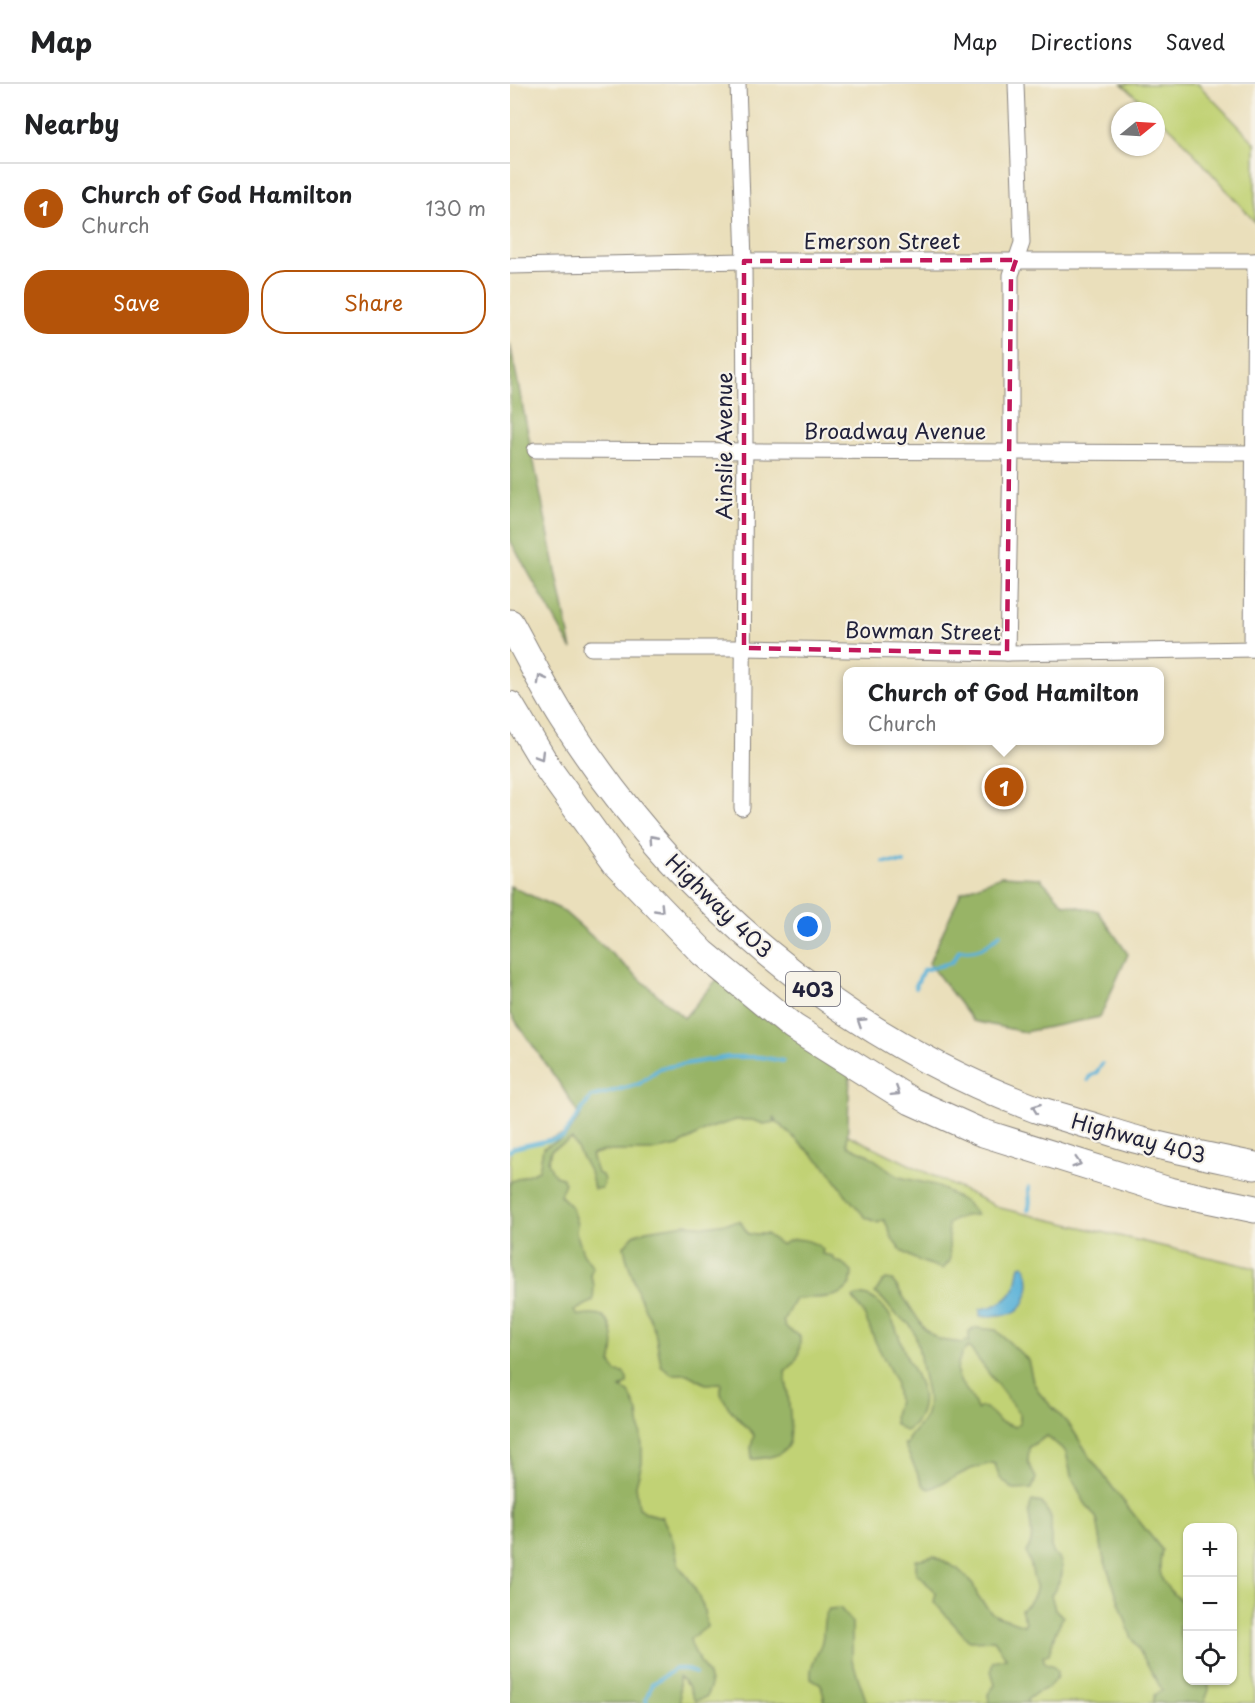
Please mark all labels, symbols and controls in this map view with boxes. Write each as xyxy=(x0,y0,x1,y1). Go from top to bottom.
text: Map xyxy=(30,20,92,63)
text: Map xyxy=(952,25,997,57)
text: Directions xyxy=(1030,25,1132,57)
text: Saved xyxy=(1165,25,1225,57)
north arrow xyxy=(1111,102,1165,156)
text: Nearby xyxy=(24,104,119,143)
text: Church of God Hamilton xyxy=(81,177,352,210)
text: 1 xyxy=(39,193,48,223)
text: 130 m xyxy=(426,193,486,223)
text: Church xyxy=(81,210,150,240)
street label: Emerson Street xyxy=(804,224,960,256)
button: Save xyxy=(24,270,249,334)
button: Share xyxy=(261,270,486,334)
street label: Ainslie Avenue xyxy=(707,372,739,520)
street label: Broadway Avenue xyxy=(804,414,986,446)
street label: Bowman Street xyxy=(845,613,1001,647)
popup xyxy=(843,667,1164,745)
one-way arrow xyxy=(537,675,548,686)
text: Church of God Hamilton xyxy=(868,675,1139,708)
text: Church xyxy=(868,708,937,738)
one-way arrow xyxy=(533,750,544,760)
pin: 1 xyxy=(984,764,1024,810)
one-way arrow xyxy=(649,835,660,846)
street label: Highway 403 xyxy=(659,845,781,965)
one-way arrow xyxy=(653,902,664,912)
your location xyxy=(793,912,822,941)
road number: 403 xyxy=(786,972,840,1006)
one-way arrow xyxy=(857,1019,868,1030)
one-way arrow xyxy=(890,1084,900,1096)
one-way arrow xyxy=(1031,1103,1042,1116)
street label: Highway 403 xyxy=(1068,1104,1210,1170)
one-way arrow xyxy=(1071,1156,1082,1168)
map controls xyxy=(1183,1523,1237,1685)
button: + xyxy=(1183,1523,1237,1577)
button: − xyxy=(1183,1577,1237,1631)
button: locate xyxy=(1183,1631,1237,1685)

